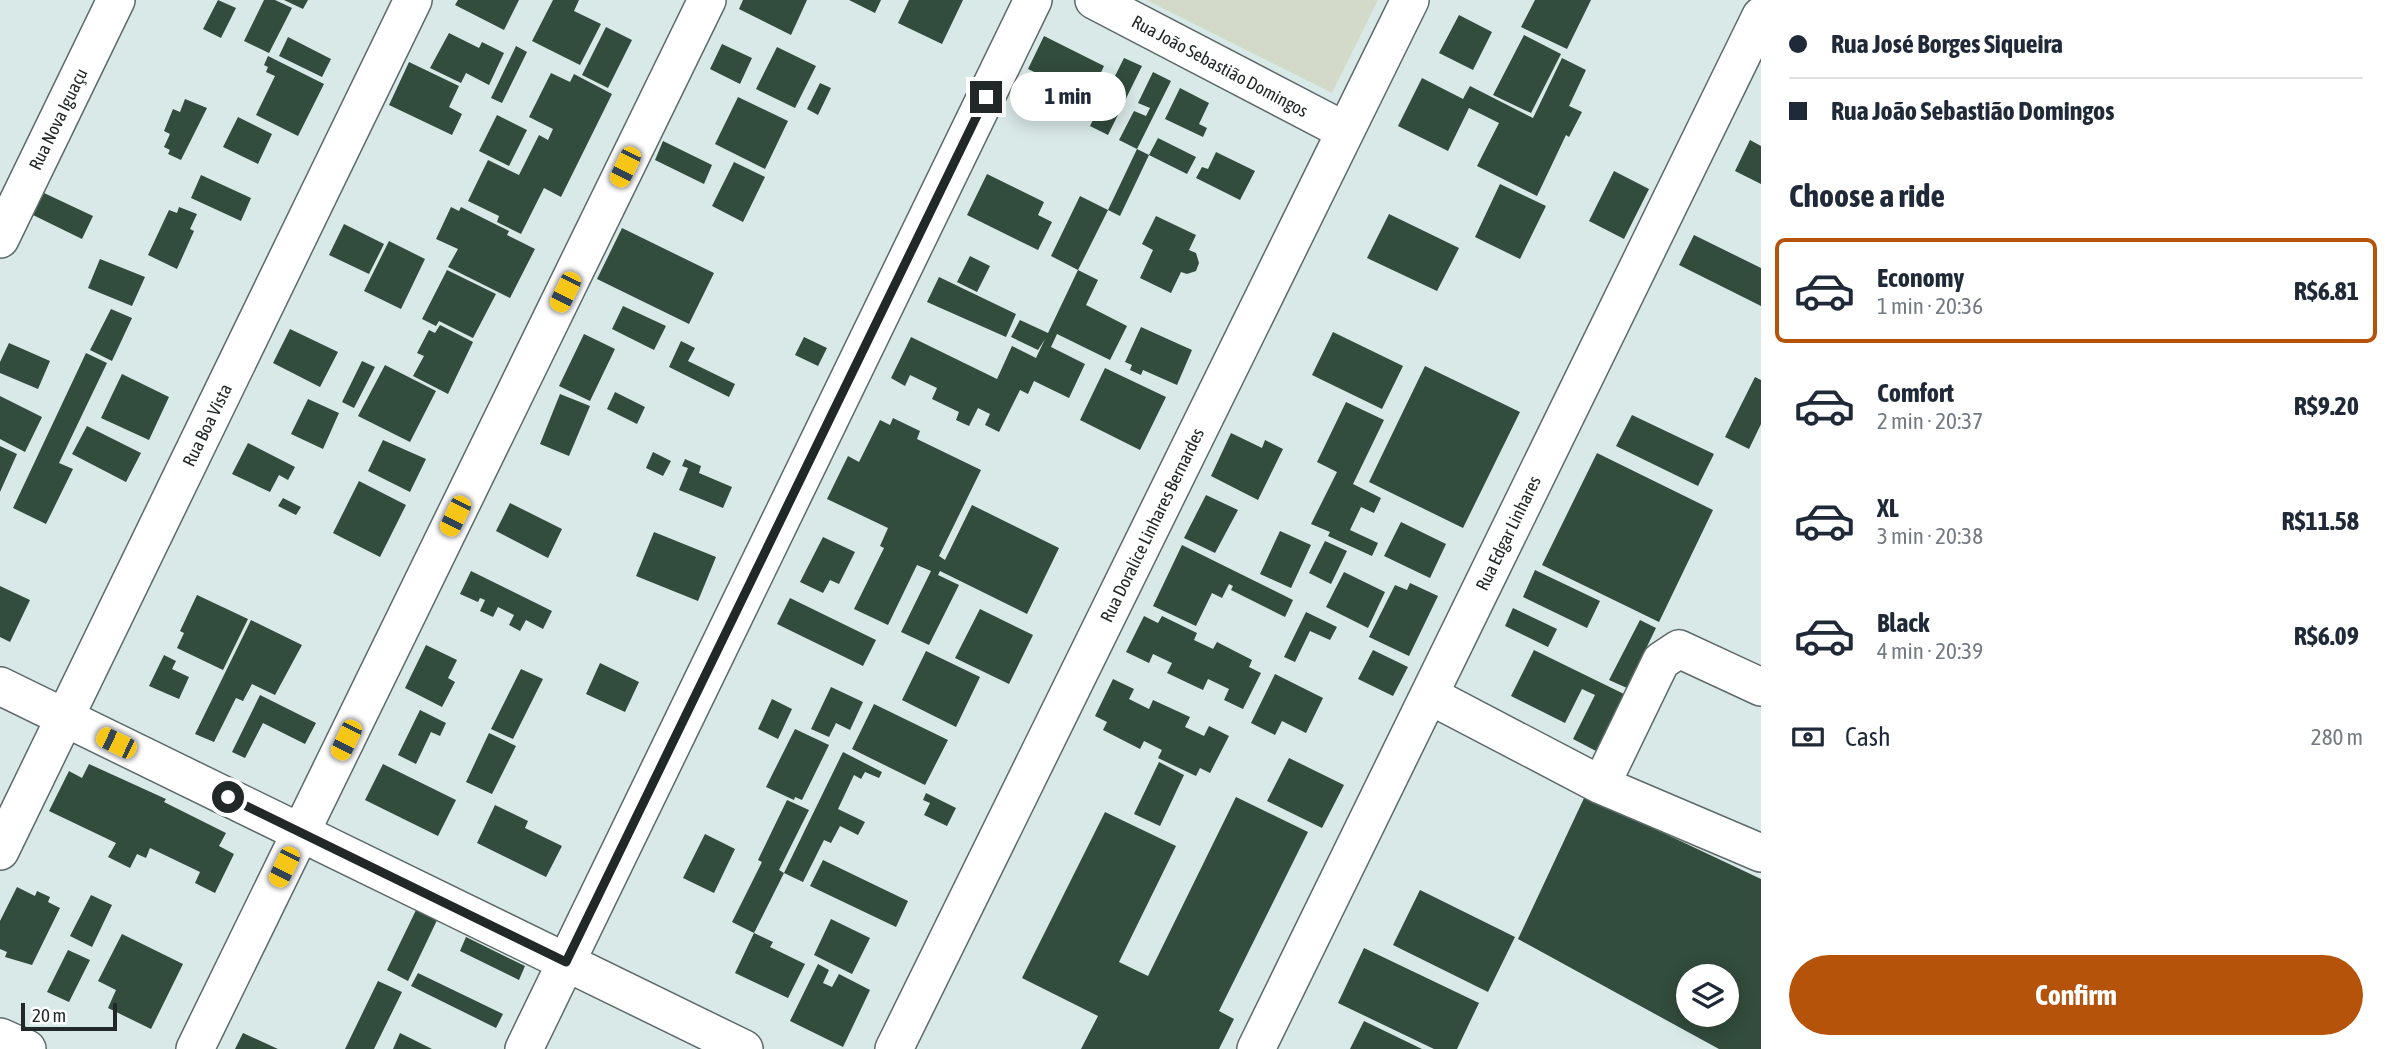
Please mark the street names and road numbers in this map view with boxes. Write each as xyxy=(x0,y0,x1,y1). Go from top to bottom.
street label: Rua João Sebastião Domingos xyxy=(1128,11,1312,121)
street label: Rua Nova Iguaçu xyxy=(24,65,92,173)
street label: Rua Boa Vista xyxy=(178,380,236,470)
street label: Rua Doralice Linhares Bernardes xyxy=(1096,425,1208,625)
street label: Rua Edgar Linhares xyxy=(1471,472,1545,594)

